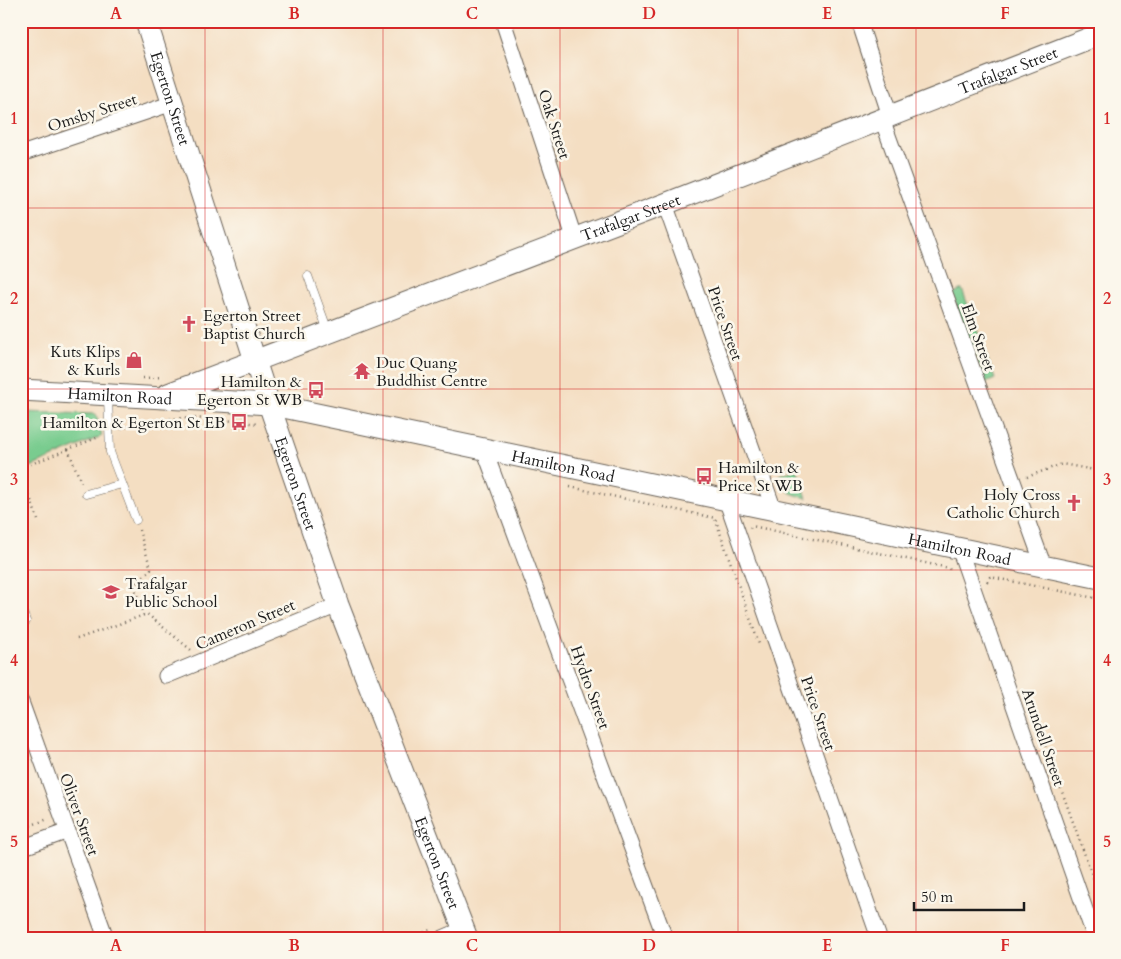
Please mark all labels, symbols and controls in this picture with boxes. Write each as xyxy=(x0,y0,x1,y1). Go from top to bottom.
text: A xyxy=(110,3,122,25)
text: B xyxy=(288,3,300,25)
text: C xyxy=(466,3,478,25)
text: D xyxy=(642,3,656,25)
text: E xyxy=(822,3,832,25)
text: F xyxy=(1000,3,1010,25)
street label: Trafalgar Street xyxy=(955,42,1061,100)
street label: Egerton Street xyxy=(144,49,195,148)
street label: Oak Street xyxy=(532,87,576,162)
street label: Omsby Street xyxy=(45,88,140,138)
text: 1 xyxy=(10,108,18,130)
text: 1 xyxy=(1103,108,1111,130)
street label: Trafalgar Street xyxy=(578,189,684,247)
street label: Price Street xyxy=(702,283,748,363)
text: 2 xyxy=(10,288,18,310)
text: 2 xyxy=(1103,288,1111,310)
street label: Elm Street xyxy=(956,301,1000,374)
place label: Egerton Street Baptist Church xyxy=(203,305,305,345)
church icon: Egerton Street Baptist Church xyxy=(179,314,199,334)
place label: Kuts Klips & Kurls xyxy=(50,341,120,381)
shop icon: Kuts Klips & Kurls xyxy=(124,350,144,370)
place label: Duc Quang Buddhist Centre xyxy=(376,352,487,392)
temple icon: Duc Quang Buddhist Centre xyxy=(352,361,372,381)
place label: Hamilton & Egerton St WB xyxy=(197,371,302,411)
bus stop icon: Hamilton & Egerton St WB xyxy=(306,380,326,400)
street label: Hamilton Road xyxy=(67,383,173,411)
place label: Hamilton & Egerton St EB xyxy=(42,412,225,434)
bus stop icon: Hamilton & Egerton St EB xyxy=(229,412,249,432)
street label: Egerton Street xyxy=(269,434,321,533)
street label: Hamilton Road xyxy=(510,445,617,488)
place label: Hamilton & Price St WB xyxy=(718,457,803,497)
bus stop icon: Hamilton & Price St WB xyxy=(694,466,714,486)
text: 3 xyxy=(10,469,18,491)
text: 3 xyxy=(1103,469,1111,491)
place label: Holy Cross Catholic Church xyxy=(946,484,1060,524)
church icon: Holy Cross Catholic Church xyxy=(1064,493,1084,513)
street label: Hamilton Road xyxy=(906,528,1013,571)
place label: Trafalgar Public School xyxy=(125,573,217,613)
school or university icon: Trafalgar Public School xyxy=(101,582,121,602)
street label: Cameron Street xyxy=(192,594,299,656)
street label: Hydro Street xyxy=(565,642,615,732)
text: 4 xyxy=(10,650,18,672)
text: 4 xyxy=(1103,650,1111,672)
street label: Price Street xyxy=(795,673,841,753)
street label: Arundell Street xyxy=(1016,686,1070,789)
street label: Oliver Street xyxy=(54,770,104,859)
street label: Egerton Street xyxy=(409,813,465,912)
text: 5 xyxy=(10,831,18,853)
text: 5 xyxy=(1103,831,1111,853)
scale bar xyxy=(914,879,1024,911)
text: 50 m xyxy=(921,887,953,907)
text: A xyxy=(110,935,122,957)
text: B xyxy=(288,935,300,957)
text: C xyxy=(466,935,478,957)
text: D xyxy=(642,935,656,957)
text: E xyxy=(822,935,832,957)
text: F xyxy=(1000,935,1010,957)

